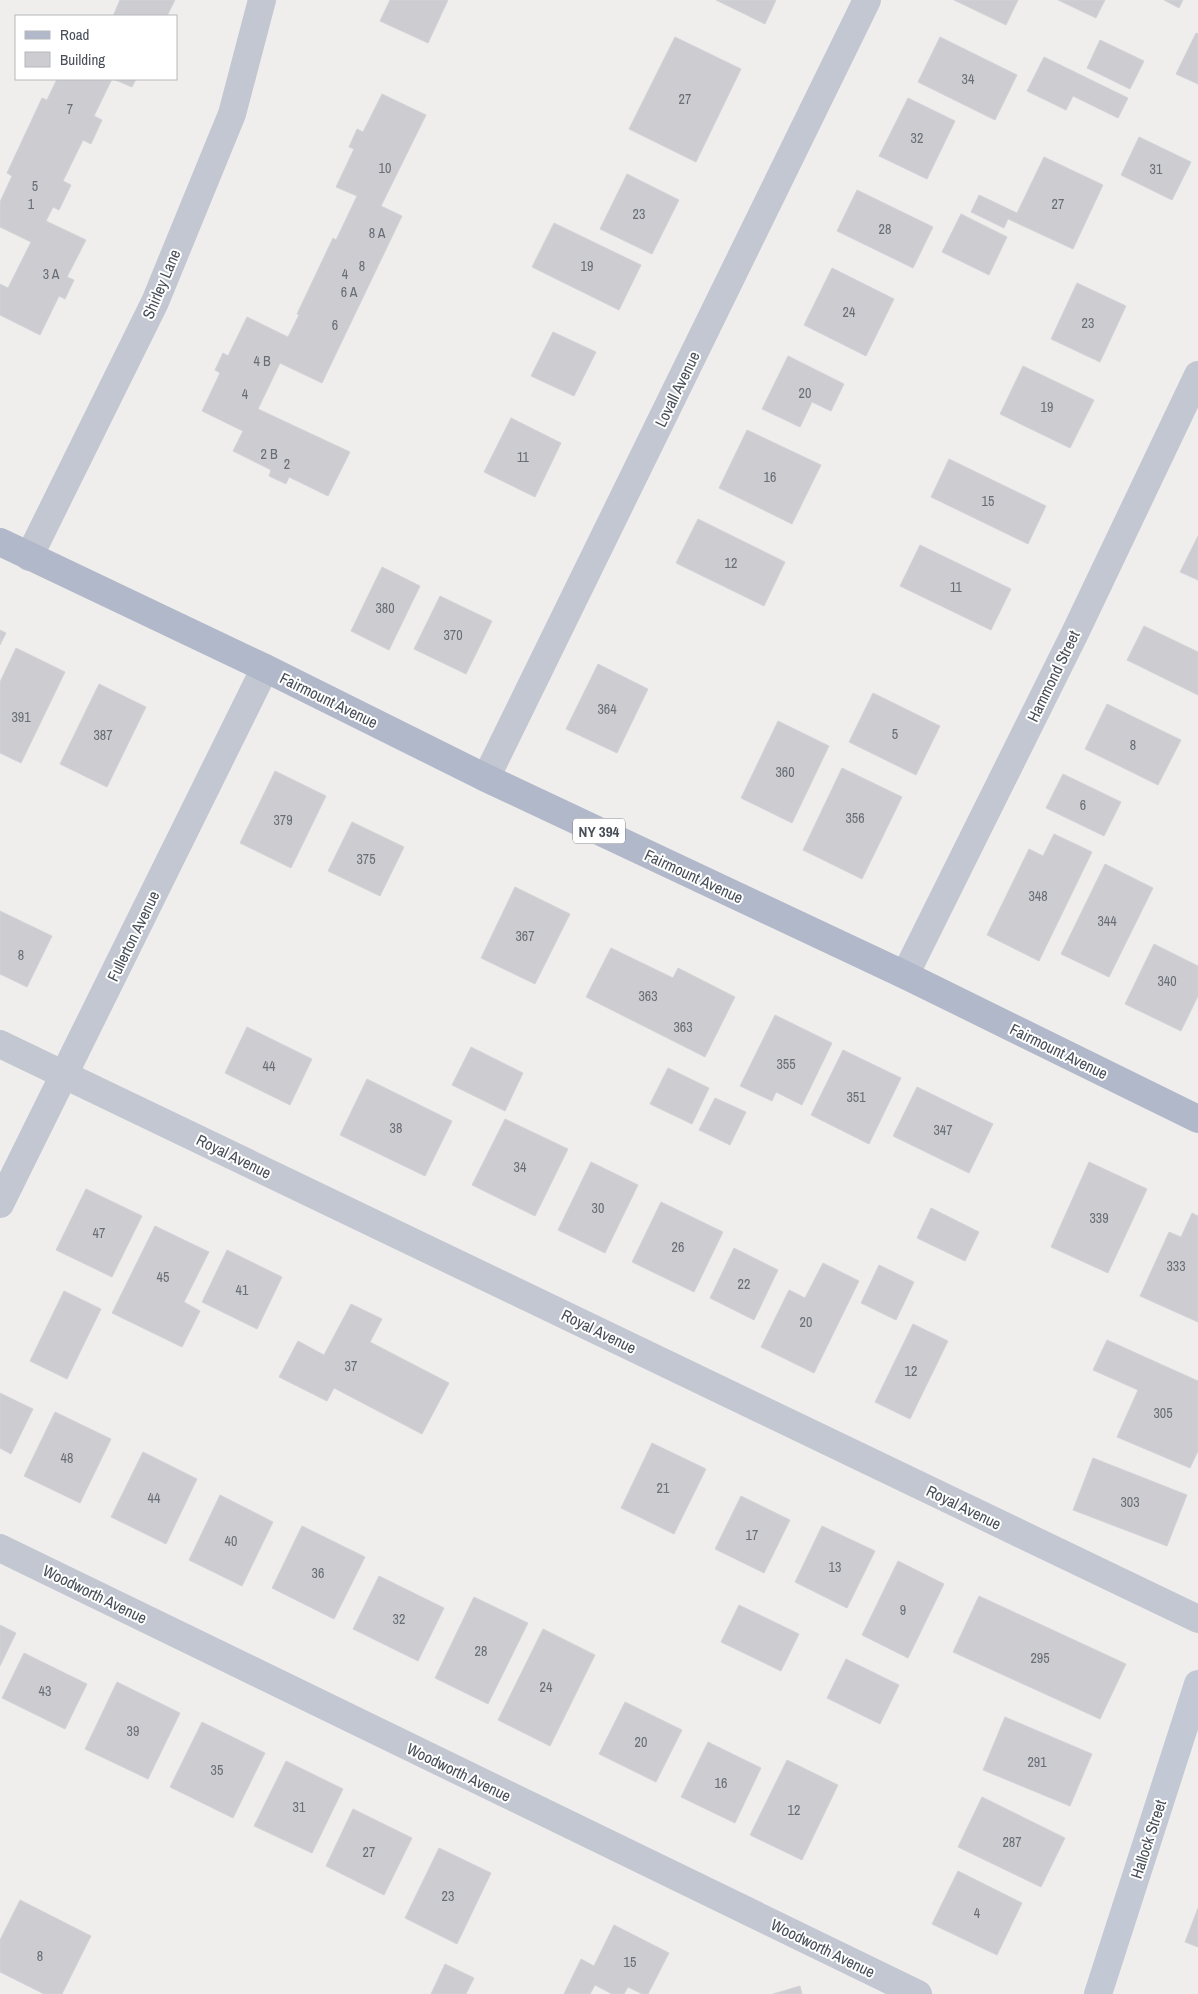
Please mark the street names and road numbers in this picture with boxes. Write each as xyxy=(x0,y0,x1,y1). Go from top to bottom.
street label: Shirley Lane xyxy=(136,246,186,322)
street label: Lovall Avenue xyxy=(649,348,705,430)
street label: Hammond Street xyxy=(1021,626,1085,725)
street label: Fairmount Avenue xyxy=(276,667,382,733)
road number: NY 394 xyxy=(573,818,625,844)
street label: Fairmount Avenue xyxy=(641,844,747,908)
street label: Fullerton Avenue xyxy=(102,887,164,985)
street label: Fairmount Avenue xyxy=(1006,1018,1112,1084)
street label: Royal Avenue xyxy=(193,1128,275,1184)
street label: Royal Avenue xyxy=(558,1303,640,1359)
street label: Royal Avenue xyxy=(923,1479,1005,1535)
street label: Woodworth Avenue xyxy=(39,1559,151,1629)
street label: Woodworth Avenue xyxy=(403,1737,515,1807)
street label: Hallock Street xyxy=(1125,1796,1171,1881)
street label: Woodworth Avenue xyxy=(767,1913,879,1983)

